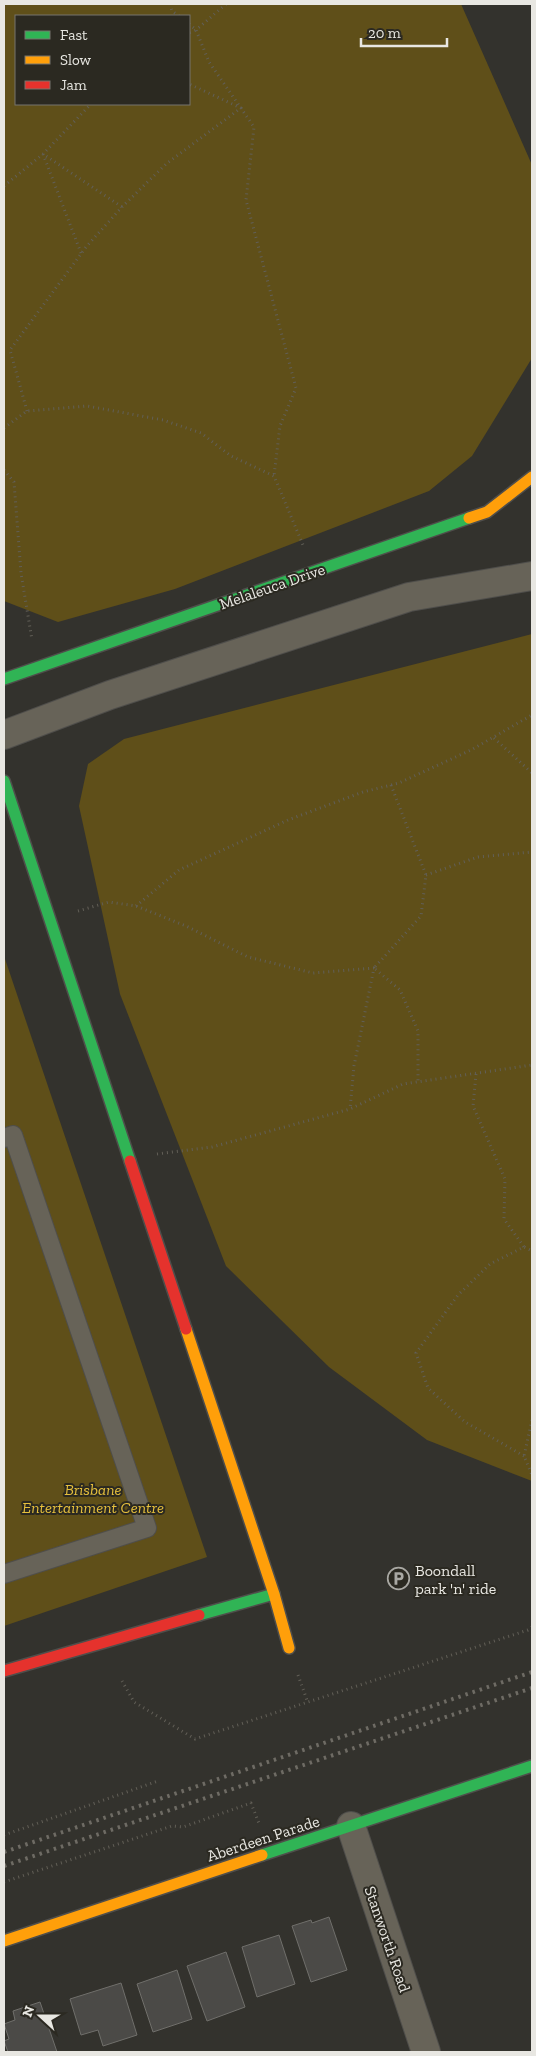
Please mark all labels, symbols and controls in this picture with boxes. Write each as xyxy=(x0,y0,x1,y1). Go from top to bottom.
legend xyxy=(15,15,190,105)
scale bar xyxy=(361,15,447,47)
text: 20 m xyxy=(368,24,401,42)
text: Fast xyxy=(60,26,88,44)
text: Slow xyxy=(60,51,92,69)
text: Jam xyxy=(60,76,87,94)
street label: Melaleuca Drive xyxy=(217,560,327,613)
park label: Brisbane Entertainment Centre xyxy=(22,1480,164,1517)
place label: Boondall park 'n' ride xyxy=(415,1561,496,1598)
parking icon: Boondall park 'n' ride xyxy=(387,1567,411,1591)
street label: Aberdeen Parade xyxy=(204,1811,322,1866)
street label: Stanworth Road xyxy=(361,1884,415,1995)
north arrow xyxy=(15,1991,65,2041)
text: N xyxy=(18,2003,38,2020)

